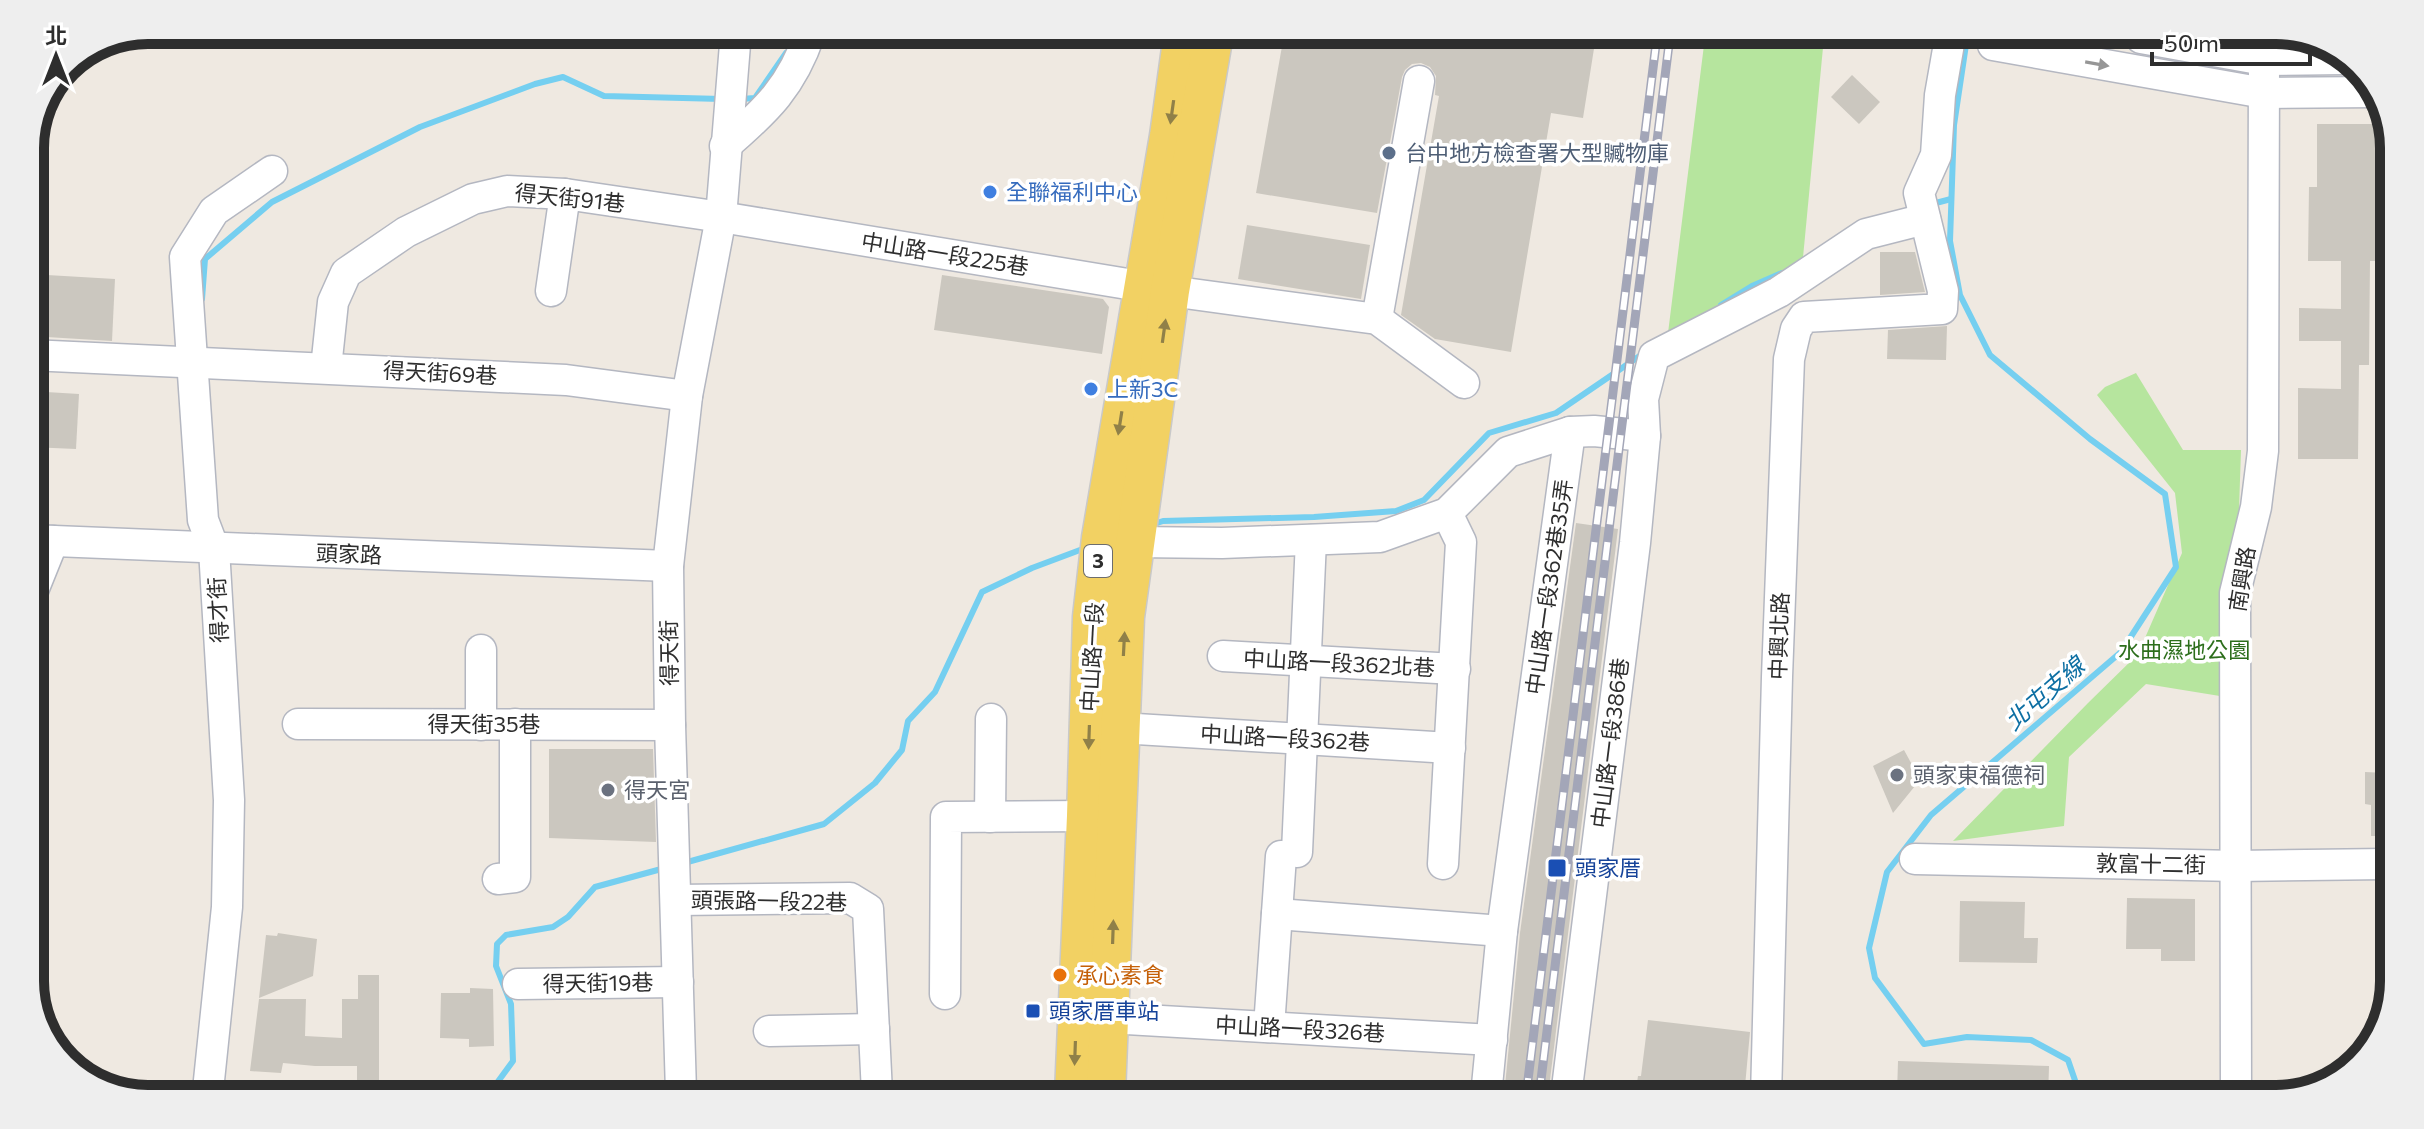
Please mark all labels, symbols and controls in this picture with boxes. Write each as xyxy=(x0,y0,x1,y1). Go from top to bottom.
north arrow xyxy=(16,16,96,96)
scale bar xyxy=(2152,16,2310,66)
text: 北 xyxy=(45,22,67,49)
text: 50 m xyxy=(2164,28,2219,57)
one-way arrow xyxy=(2085,58,2110,70)
one-way arrow xyxy=(1165,99,1178,124)
place label: 台中地方檢查署大型贓物庫 xyxy=(1405,139,1669,166)
marker: 台中地方檢查署大型贓物庫 xyxy=(1380,144,1398,162)
street label: 得天街91巷 xyxy=(514,178,627,217)
place label: 全聯福利中心 xyxy=(1006,178,1138,205)
marker: 全聯福利中心 xyxy=(981,183,999,201)
street label: 中山路一段225巷 xyxy=(859,227,1031,280)
one-way arrow xyxy=(1158,318,1171,343)
street label: 得天街69巷 xyxy=(382,356,498,389)
place label: 上新3C xyxy=(1107,375,1179,402)
marker: 上新3C xyxy=(1082,380,1100,398)
one-way arrow xyxy=(1113,411,1126,436)
street label: 中山路一段362巷35弄 xyxy=(1520,477,1577,696)
street label: 頭家路 xyxy=(316,539,382,568)
street label: 南興路 xyxy=(2223,544,2260,614)
road number: 3 xyxy=(1084,545,1112,577)
street label: 得才街 xyxy=(202,576,233,644)
street label: 中興北路 xyxy=(1763,592,1794,680)
street label: 中山路一段 xyxy=(1075,601,1108,713)
street label: 得天街 xyxy=(654,620,683,686)
one-way arrow xyxy=(1117,631,1130,656)
park label: 水曲濕地公園 xyxy=(2118,636,2250,663)
street label: 中山路一段362北巷 xyxy=(1242,644,1436,681)
water label: 北屯支線 xyxy=(1998,648,2092,735)
street label: 中山路一段386巷 xyxy=(1586,656,1633,830)
street label: 得天街35巷 xyxy=(427,710,541,737)
street label: 中山路一段362巷 xyxy=(1199,720,1371,755)
one-way arrow xyxy=(1082,725,1095,750)
place label: 頭家東福德祠 xyxy=(1913,761,2045,788)
marker: 頭家東福德祠 xyxy=(1888,766,1906,784)
place label: 得天宮 xyxy=(624,776,690,803)
marker: 得天宮 xyxy=(599,781,617,799)
street label: 敦富十二街 xyxy=(2096,849,2206,878)
place label: 頭家厝 xyxy=(1575,854,1641,881)
marker: 頭家厝 xyxy=(1546,857,1568,879)
street label: 頭張路一段22巷 xyxy=(691,886,847,915)
one-way arrow xyxy=(1106,919,1119,944)
place label: 承心素食 xyxy=(1076,961,1164,988)
marker: 承心素食 xyxy=(1051,966,1069,984)
street label: 得天街19巷 xyxy=(542,968,654,997)
place label: 頭家厝車站 xyxy=(1049,997,1159,1024)
marker: 頭家厝車站 xyxy=(1024,1002,1042,1020)
street label: 中山路一段326巷 xyxy=(1214,1011,1386,1046)
one-way arrow xyxy=(1069,1041,1082,1066)

